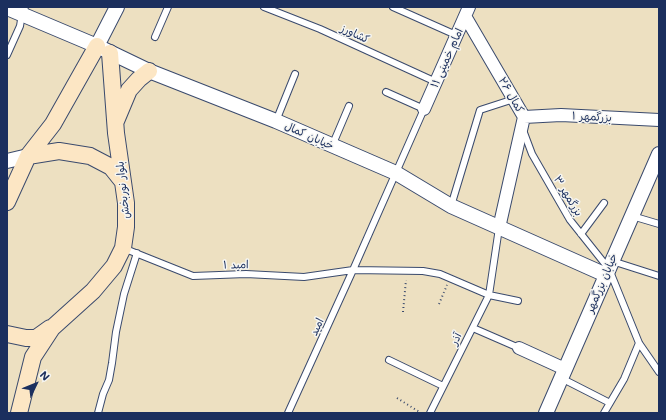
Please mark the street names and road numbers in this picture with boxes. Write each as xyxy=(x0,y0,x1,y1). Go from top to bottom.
street label: کشاورز xyxy=(339,22,371,46)
street label: امام خمینی ۱۱ xyxy=(428,26,466,90)
street label: کمال ۲۶ xyxy=(495,75,527,115)
street label: بزرگمهر ۱ xyxy=(572,109,612,125)
street label: خیابان کمال xyxy=(282,119,336,153)
street label: بلوار نوربخش xyxy=(113,160,133,220)
street label: بزرگمهر ۳ xyxy=(551,173,585,219)
street label: خیابان بزرگمهر xyxy=(584,251,620,315)
street label: امید ۱ xyxy=(223,258,249,272)
street label: امید xyxy=(307,316,327,338)
street label: آذر xyxy=(447,331,465,347)

